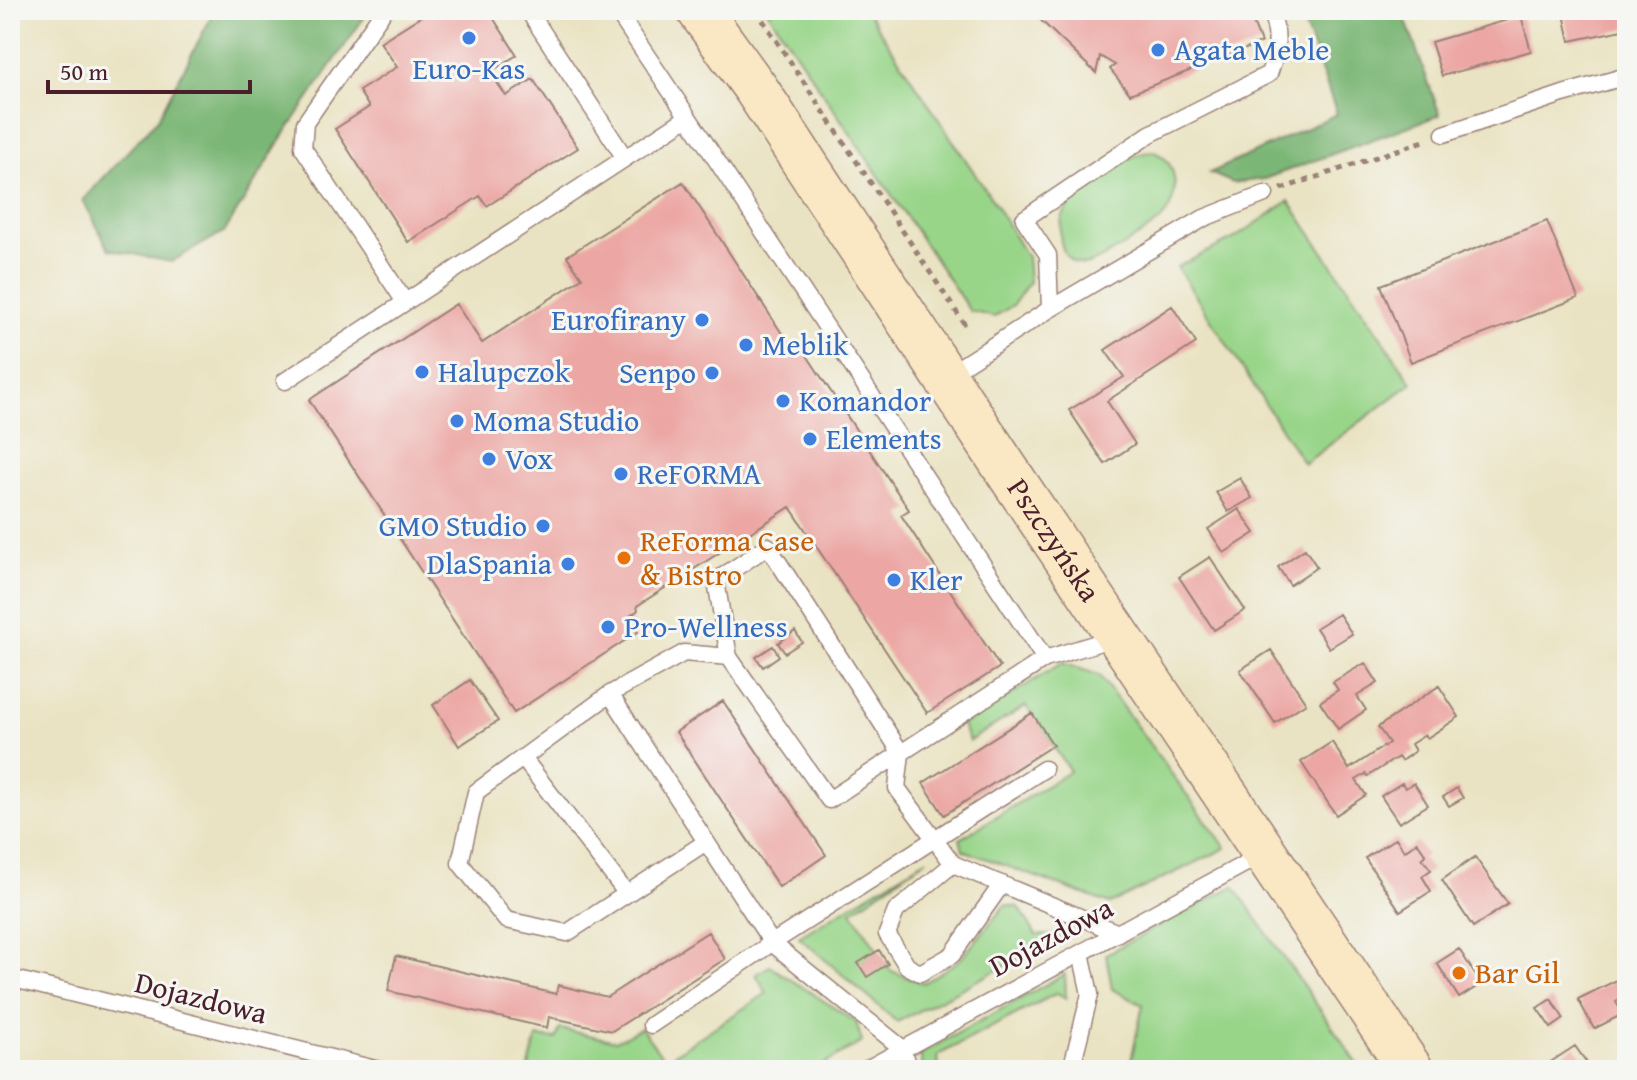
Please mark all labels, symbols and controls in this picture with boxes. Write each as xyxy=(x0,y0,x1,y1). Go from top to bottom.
place label: Agata Meble xyxy=(1174,27,1329,71)
marker: Euro-Kas xyxy=(460,29,478,47)
marker: Agata Meble xyxy=(1149,41,1167,59)
scale bar xyxy=(48,44,250,94)
place label: Euro-Kas xyxy=(413,46,525,90)
text: 50 m xyxy=(60,54,108,89)
place label: Eurofirany xyxy=(551,297,686,341)
marker: Eurofirany xyxy=(693,311,711,329)
place label: Meblik xyxy=(762,322,849,366)
marker: Meblik xyxy=(737,336,755,354)
place label: Halupczok xyxy=(438,349,571,393)
place label: Senpo xyxy=(619,350,696,394)
marker: Halupczok xyxy=(413,363,431,381)
marker: Senpo xyxy=(703,364,721,382)
place label: Komandor xyxy=(799,378,931,422)
marker: Komandor xyxy=(774,392,792,410)
place label: Moma Studio xyxy=(473,398,639,442)
marker: Moma Studio xyxy=(448,412,466,430)
place label: Elements xyxy=(826,416,942,460)
marker: Elements xyxy=(801,430,819,448)
place label: Vox xyxy=(505,436,554,480)
marker: Vox xyxy=(480,450,498,468)
place label: ReFORMA xyxy=(637,451,761,495)
marker: ReFORMA xyxy=(612,465,630,483)
street label: Pszczyńska xyxy=(997,469,1112,610)
place label: GMO Studio xyxy=(379,503,527,547)
marker: GMO Studio xyxy=(534,517,552,535)
place label: ReForma Case & Bistro xyxy=(640,518,814,596)
place label: DlaSpania xyxy=(427,541,552,585)
marker: ReForma Case & Bistro xyxy=(615,549,633,567)
marker: DlaSpania xyxy=(559,555,577,573)
place label: Kler xyxy=(910,557,963,601)
marker: Kler xyxy=(885,571,903,589)
place label: Pro-Wellness xyxy=(624,604,788,648)
marker: Pro-Wellness xyxy=(599,618,617,636)
street label: Dojazdowa xyxy=(981,885,1120,987)
place label: Bar Gil xyxy=(1475,950,1560,994)
street label: Dojazdowa xyxy=(131,959,272,1035)
marker: Bar Gil xyxy=(1450,964,1468,982)

